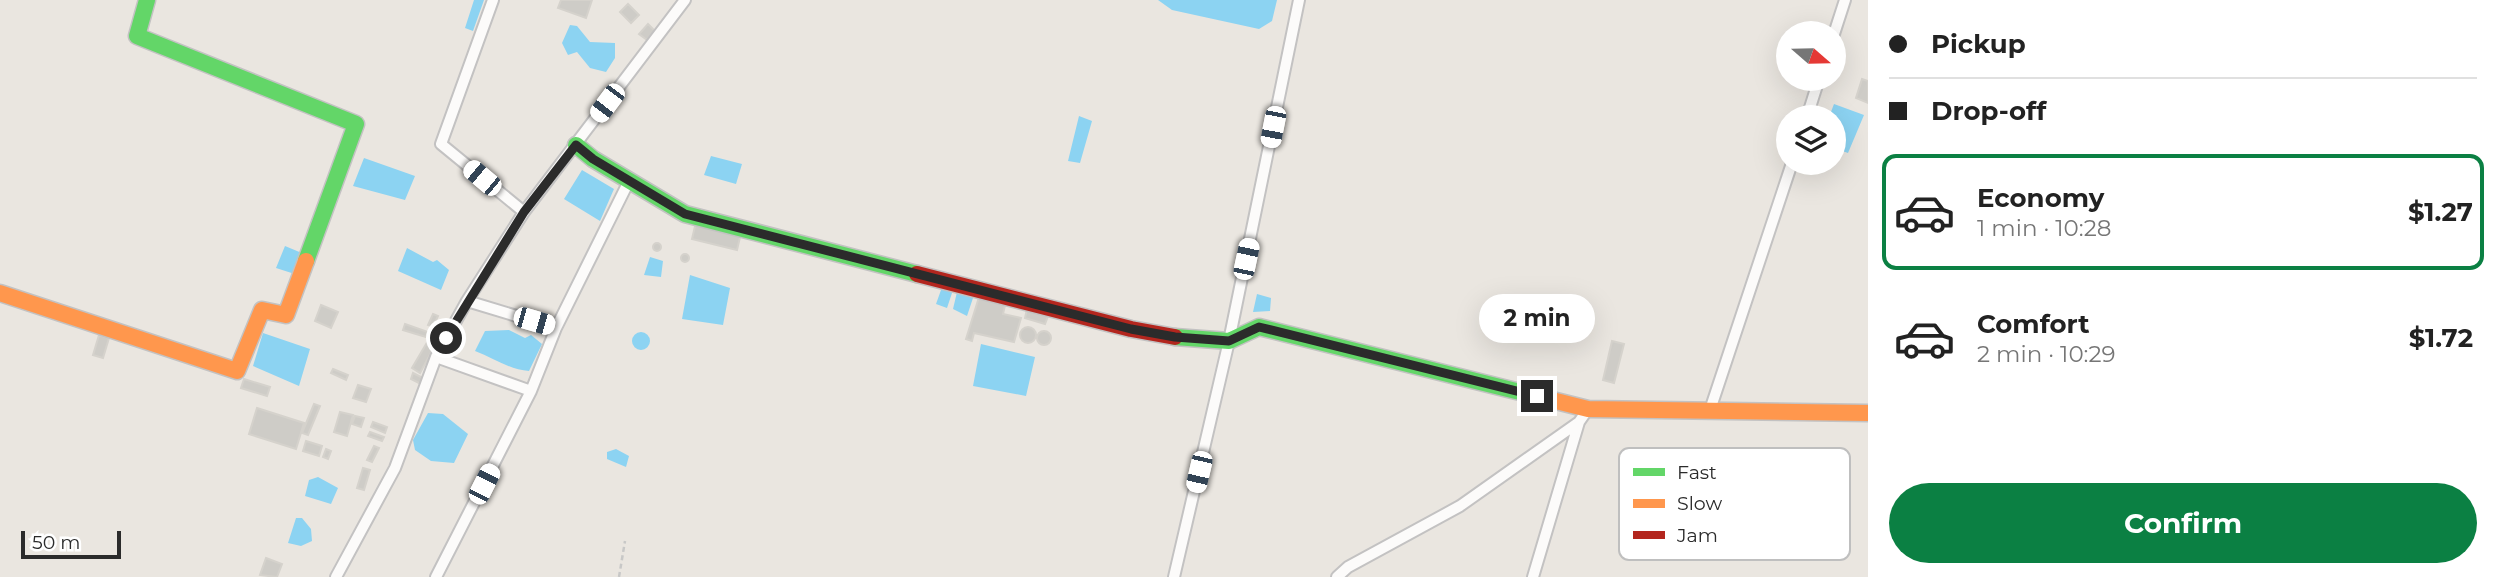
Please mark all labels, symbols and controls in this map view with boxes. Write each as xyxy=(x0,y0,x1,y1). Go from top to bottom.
north arrow xyxy=(1776,21,1846,91)
map controls xyxy=(1776,21,1846,175)
text: Pickup xyxy=(1931,28,2026,60)
car xyxy=(586,80,629,126)
text: Drop-off xyxy=(1931,95,2046,127)
car xyxy=(1259,104,1288,150)
button: layers xyxy=(1776,105,1846,175)
car xyxy=(460,156,505,200)
icon: car xyxy=(1893,181,1956,244)
text: Economy xyxy=(1977,182,2104,214)
text: $1.27 xyxy=(2408,196,2473,228)
text: 1 min · 10:28 xyxy=(1977,214,2111,242)
car xyxy=(1232,236,1261,282)
callout: 2 min xyxy=(1479,294,1595,344)
text: 2 min xyxy=(1503,304,1571,332)
car xyxy=(511,305,558,337)
icon: car xyxy=(1893,307,1956,370)
text: Comfort xyxy=(1977,308,2089,340)
route start xyxy=(430,322,462,354)
text: $1.72 xyxy=(2409,322,2473,354)
text: 2 min · 10:29 xyxy=(1977,340,2116,368)
route end xyxy=(1521,380,1553,412)
legend xyxy=(1619,448,1850,560)
car xyxy=(1185,449,1214,495)
car xyxy=(466,461,503,507)
text: Fast xyxy=(1677,461,1717,484)
button: Confirm xyxy=(1889,483,2477,563)
text: Slow xyxy=(1677,492,1722,515)
text: Jam xyxy=(1676,524,1718,547)
scale bar xyxy=(21,528,121,560)
text: 50 m xyxy=(32,531,80,554)

